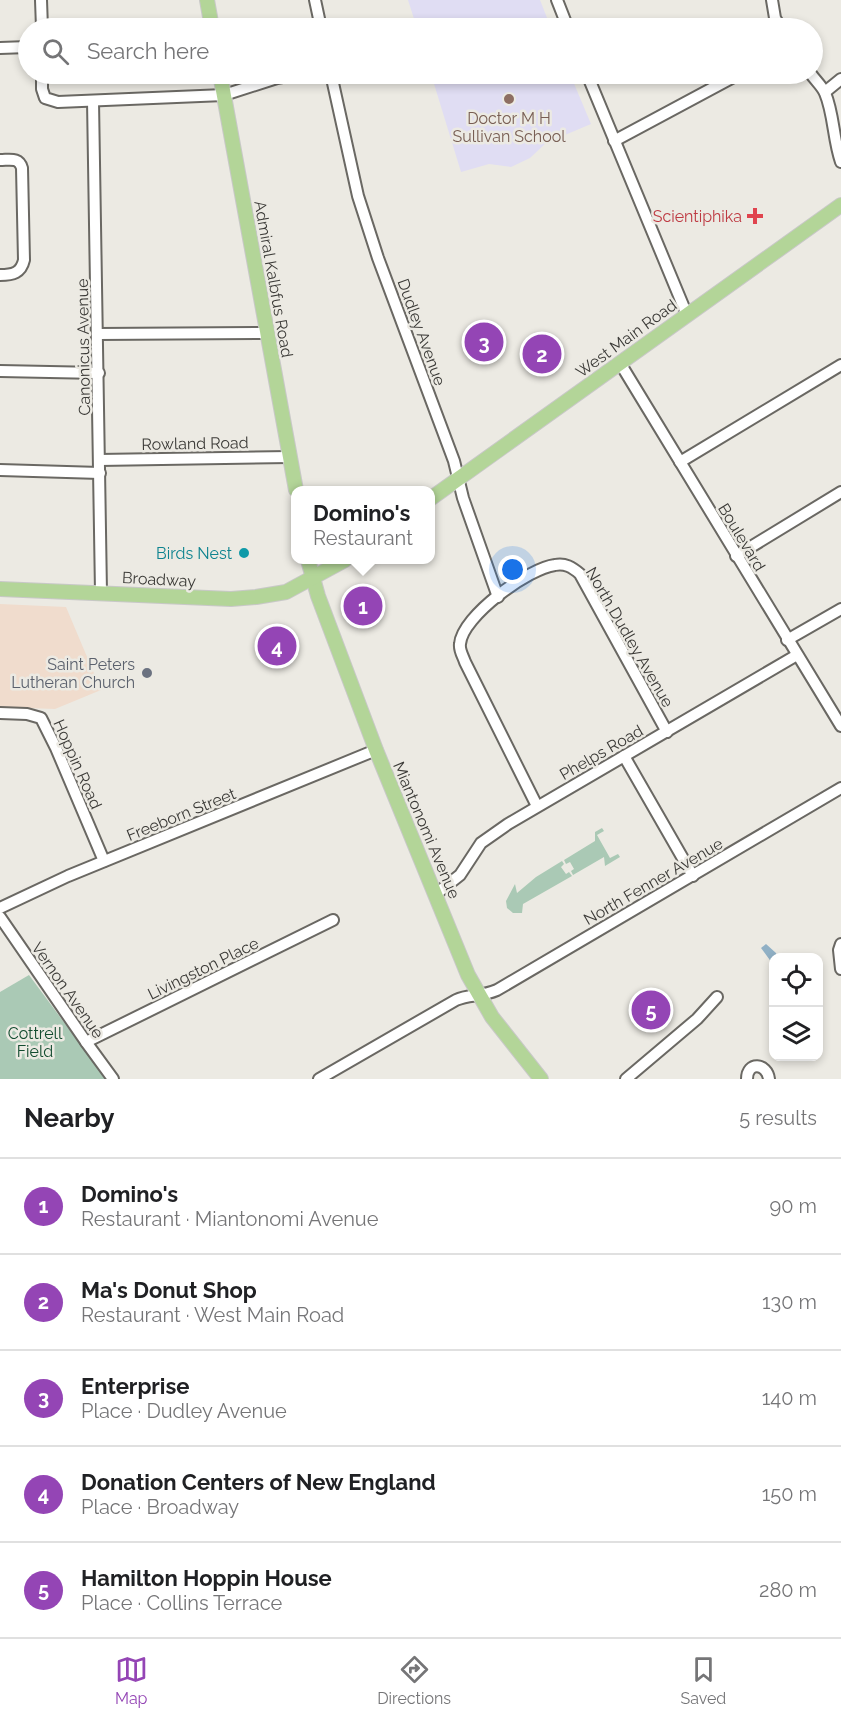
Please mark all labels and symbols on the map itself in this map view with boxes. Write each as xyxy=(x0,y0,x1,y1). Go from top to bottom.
marker: Doctor M H Sullivan School xyxy=(502,92,516,106)
place label: Doctor M H Sullivan School xyxy=(452,109,566,146)
street label: Admiral Kalbfus Road xyxy=(250,199,297,359)
place label: Scientiphika xyxy=(653,207,742,226)
marker: Scientiphika xyxy=(746,207,764,225)
street label: Dudley Avenue xyxy=(393,276,450,388)
street label: Canonicus Avenue xyxy=(73,278,94,416)
street label: West Main Road xyxy=(572,295,681,381)
pin: 3 xyxy=(464,320,504,364)
pin: 2 xyxy=(522,332,562,376)
street label: Rowland Road xyxy=(141,433,249,454)
street label: Boulevard xyxy=(714,500,769,575)
place label: Birds Nest xyxy=(156,544,233,563)
marker: Birds Nest xyxy=(237,546,251,560)
your location xyxy=(498,555,527,584)
street label: North Dudley Avenue xyxy=(582,564,677,711)
street label: Broadway xyxy=(121,568,197,591)
pin: 1 xyxy=(344,584,382,628)
pin: 4 xyxy=(258,624,296,668)
place label: Saint Peters Lutheran Church xyxy=(11,655,135,692)
marker: Saint Peters Lutheran Church xyxy=(140,666,154,680)
street label: Hoppin Road xyxy=(49,716,106,812)
street label: Phelps Road xyxy=(556,721,646,784)
street label: Miantonomi Avenue xyxy=(389,759,464,902)
street label: Freeborn Street xyxy=(124,784,239,845)
street label: North Fenner Avenue xyxy=(580,834,726,929)
street label: Livingston Place xyxy=(145,933,262,1004)
street label: Vernon Avenue xyxy=(27,939,108,1042)
pin: 5 xyxy=(632,988,670,1032)
park label: Cottrell Field xyxy=(8,1024,63,1061)

